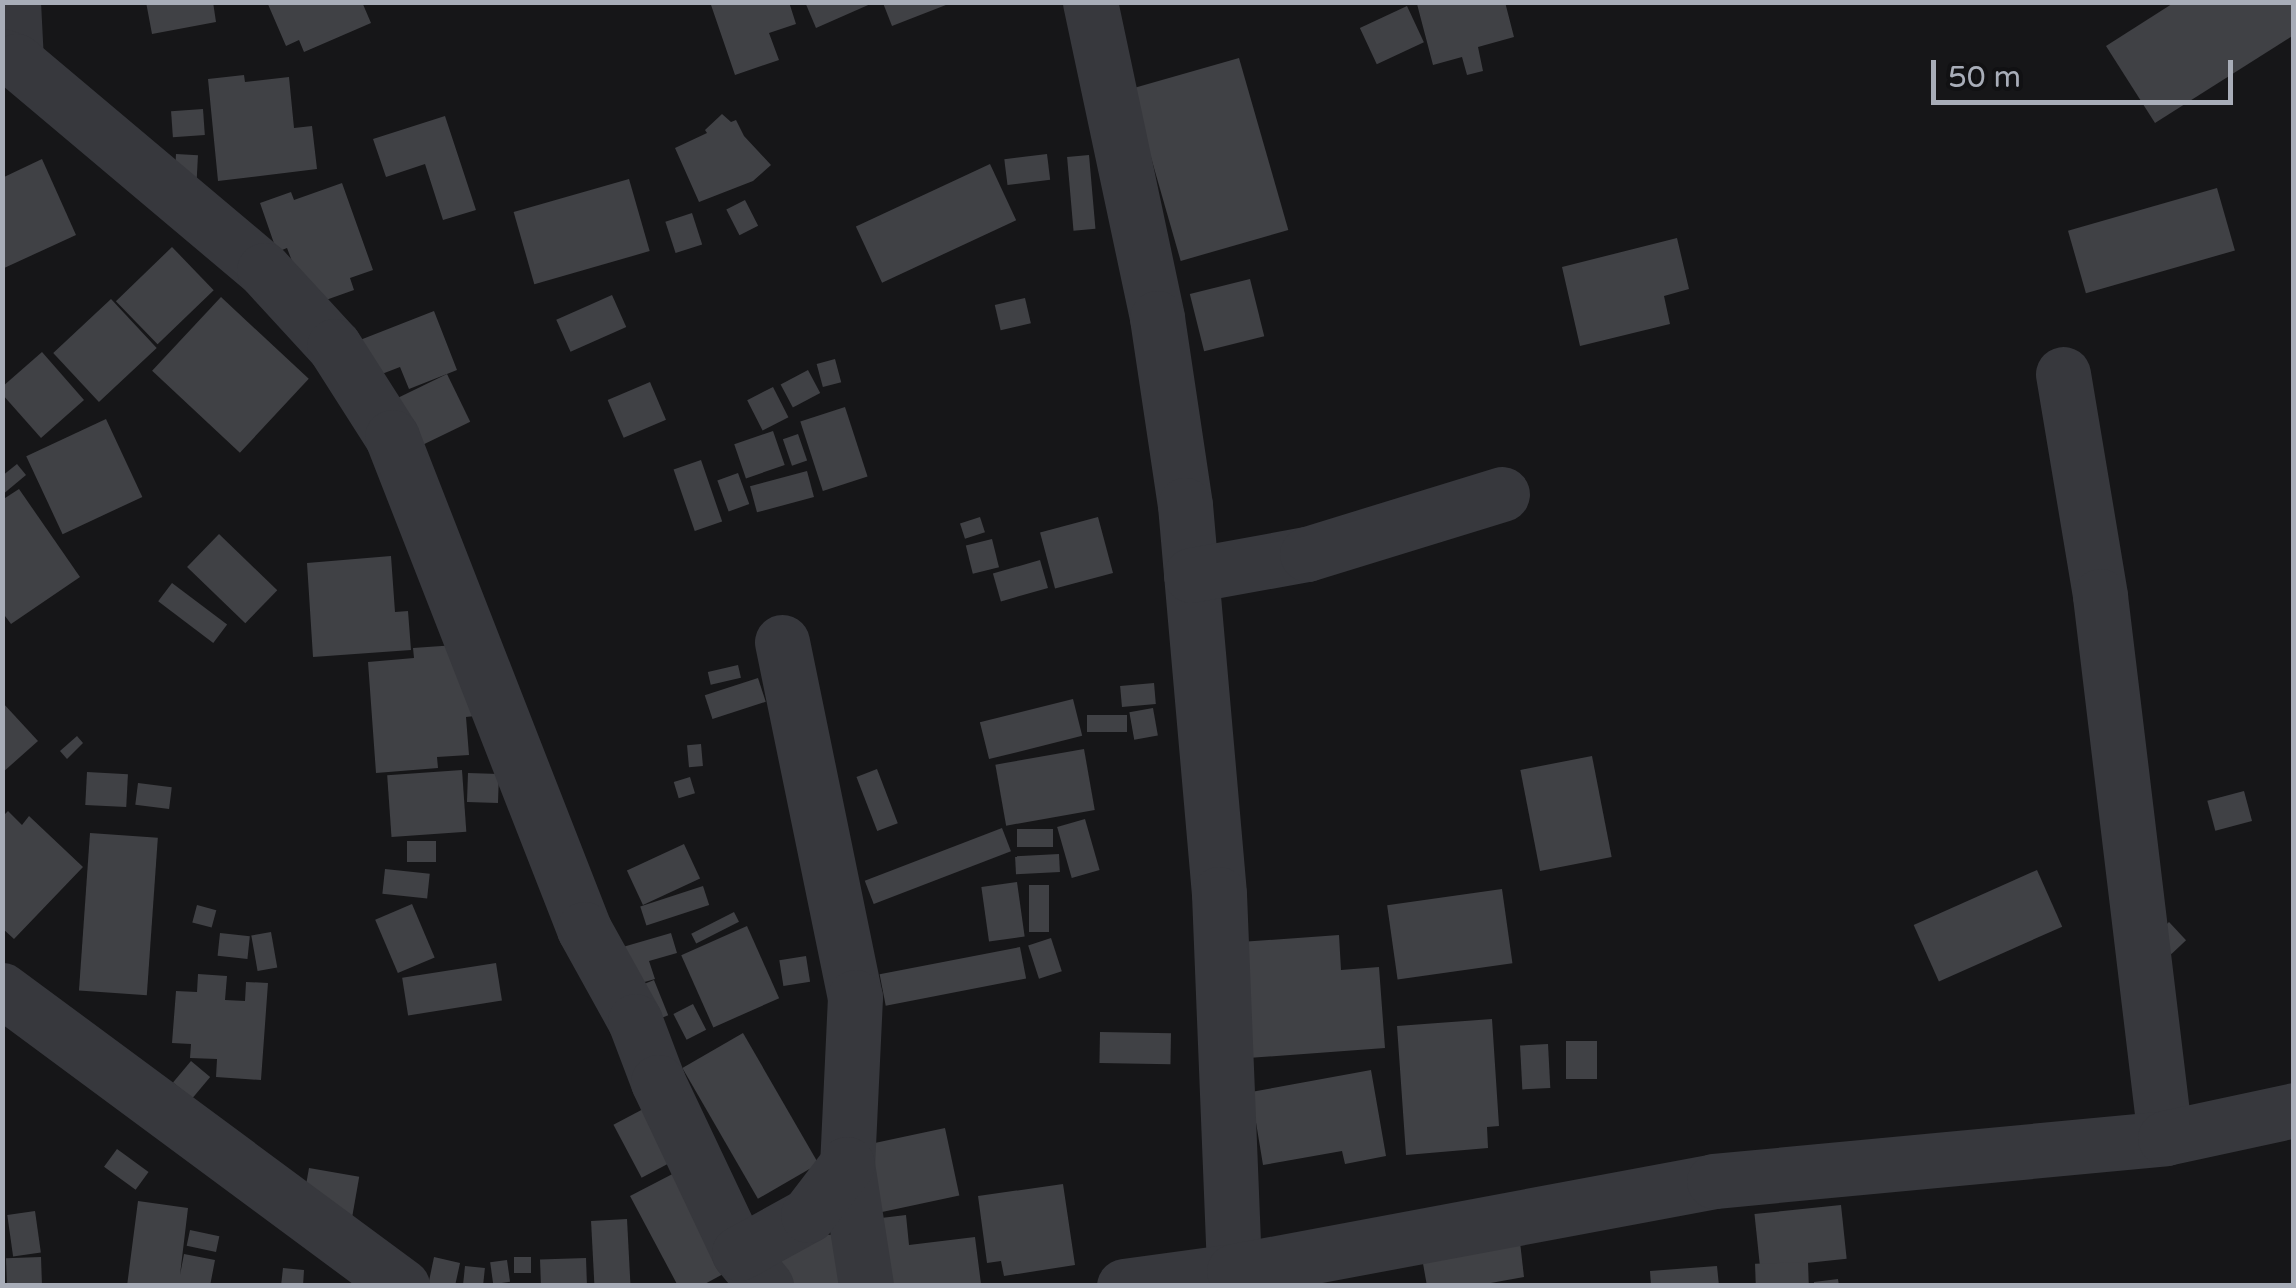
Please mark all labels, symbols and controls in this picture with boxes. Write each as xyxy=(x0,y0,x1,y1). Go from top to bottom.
scale bar xyxy=(1936,40,2238,102)
text: 50 m xyxy=(1948,59,2021,96)

